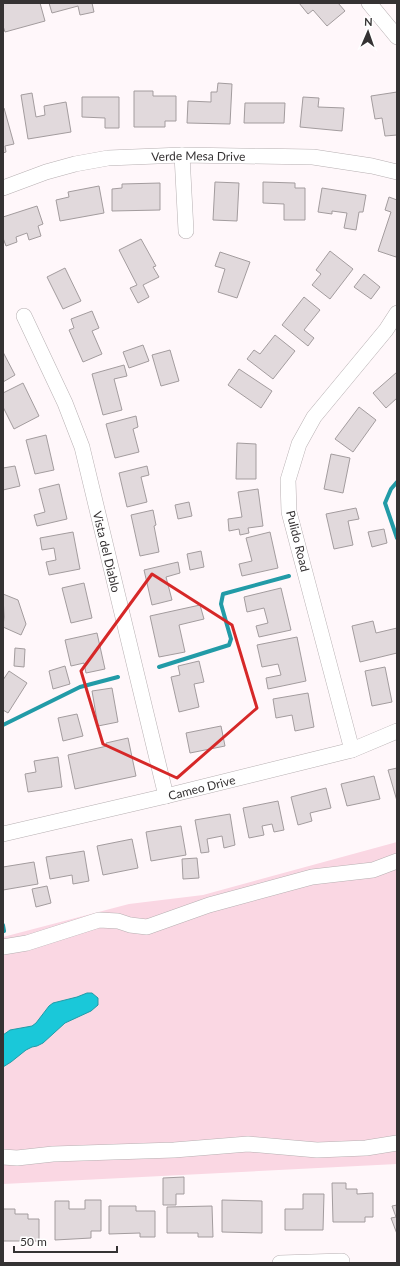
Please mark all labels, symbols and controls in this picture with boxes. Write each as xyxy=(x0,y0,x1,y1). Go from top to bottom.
north arrow xyxy=(348,12,388,52)
text: N xyxy=(364,15,373,28)
street label: Verde Mesa Drive xyxy=(151,147,246,164)
street label: Pulido Road xyxy=(283,509,313,573)
street label: Vista del Diablo xyxy=(90,510,124,594)
street label: Cameo Drive xyxy=(166,772,237,803)
scale bar xyxy=(14,1228,117,1254)
text: 50 m xyxy=(20,1234,47,1249)

